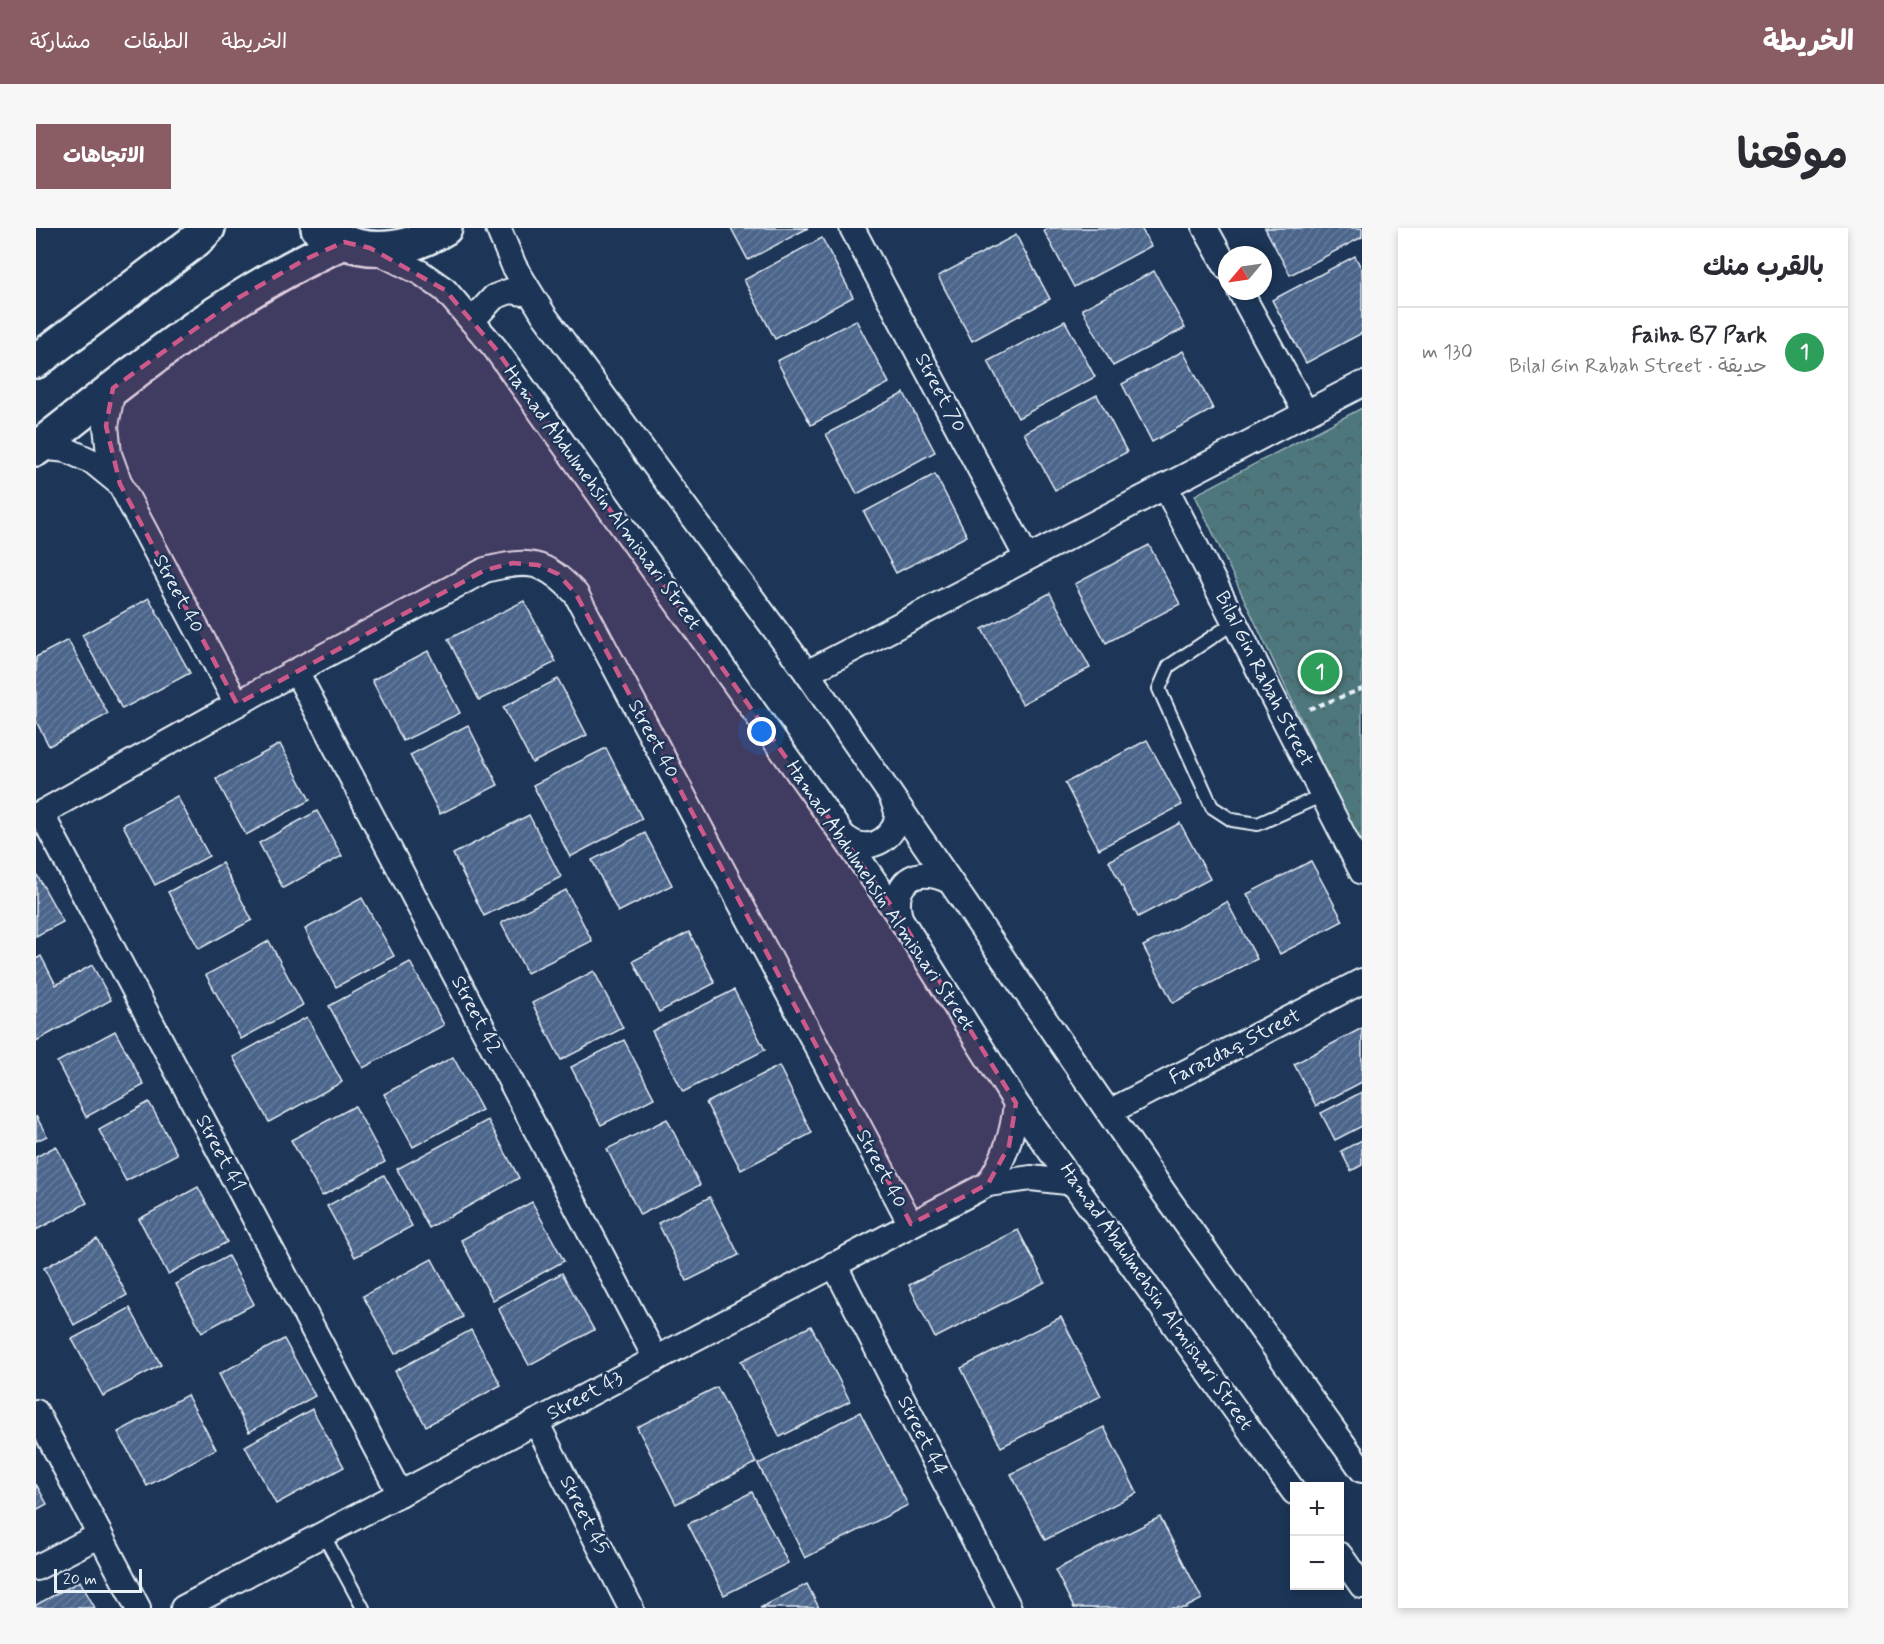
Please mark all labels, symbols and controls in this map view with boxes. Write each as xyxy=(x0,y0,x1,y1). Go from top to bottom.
text: الخريطة xyxy=(1763,24,1854,61)
text: مشاركة xyxy=(30,28,91,56)
text: الطبقات xyxy=(124,28,189,56)
text: الخريطة xyxy=(222,28,287,56)
button: الاتجاهات xyxy=(36,124,171,189)
text: موقعنا xyxy=(1737,129,1848,184)
north arrow xyxy=(1218,246,1272,300)
text: بالقرب منك xyxy=(1703,251,1824,285)
text: Faiha B7 Park xyxy=(1632,322,1767,350)
text: 130 m xyxy=(1422,339,1473,366)
text: 1 xyxy=(1800,339,1809,366)
street label: Street 70 xyxy=(908,349,972,437)
text: حديقة · Bilal Gin Rabah Street xyxy=(1509,353,1767,380)
street label: Hamad Abdulmehsin Almishari Street xyxy=(497,360,707,636)
street label: Street 40 xyxy=(146,550,210,638)
street label: Bilal Gin Rabah Street xyxy=(1208,587,1320,771)
pin: 1 xyxy=(1300,650,1340,694)
street label: Street 40 xyxy=(621,695,685,783)
your location xyxy=(747,717,776,746)
street label: Hamad Abdulmehsin Almishari Street xyxy=(779,755,981,1037)
street label: Street 42 xyxy=(444,971,508,1059)
street label: Farazdaq Street xyxy=(1165,1002,1305,1092)
street label: Street 41 xyxy=(189,1110,251,1196)
street label: Street 40 xyxy=(849,1125,913,1213)
street label: Hamad Abdulmehsin Almishari Street xyxy=(1053,1158,1259,1436)
street label: Street 43 xyxy=(542,1365,628,1427)
street label: Street 44 xyxy=(890,1391,954,1481)
street label: Street 45 xyxy=(553,1471,615,1559)
map controls xyxy=(1290,1482,1344,1590)
button: + xyxy=(1290,1482,1344,1536)
button: − xyxy=(1290,1536,1344,1590)
scale bar xyxy=(54,1566,142,1594)
text: 20 m xyxy=(63,1569,97,1590)

